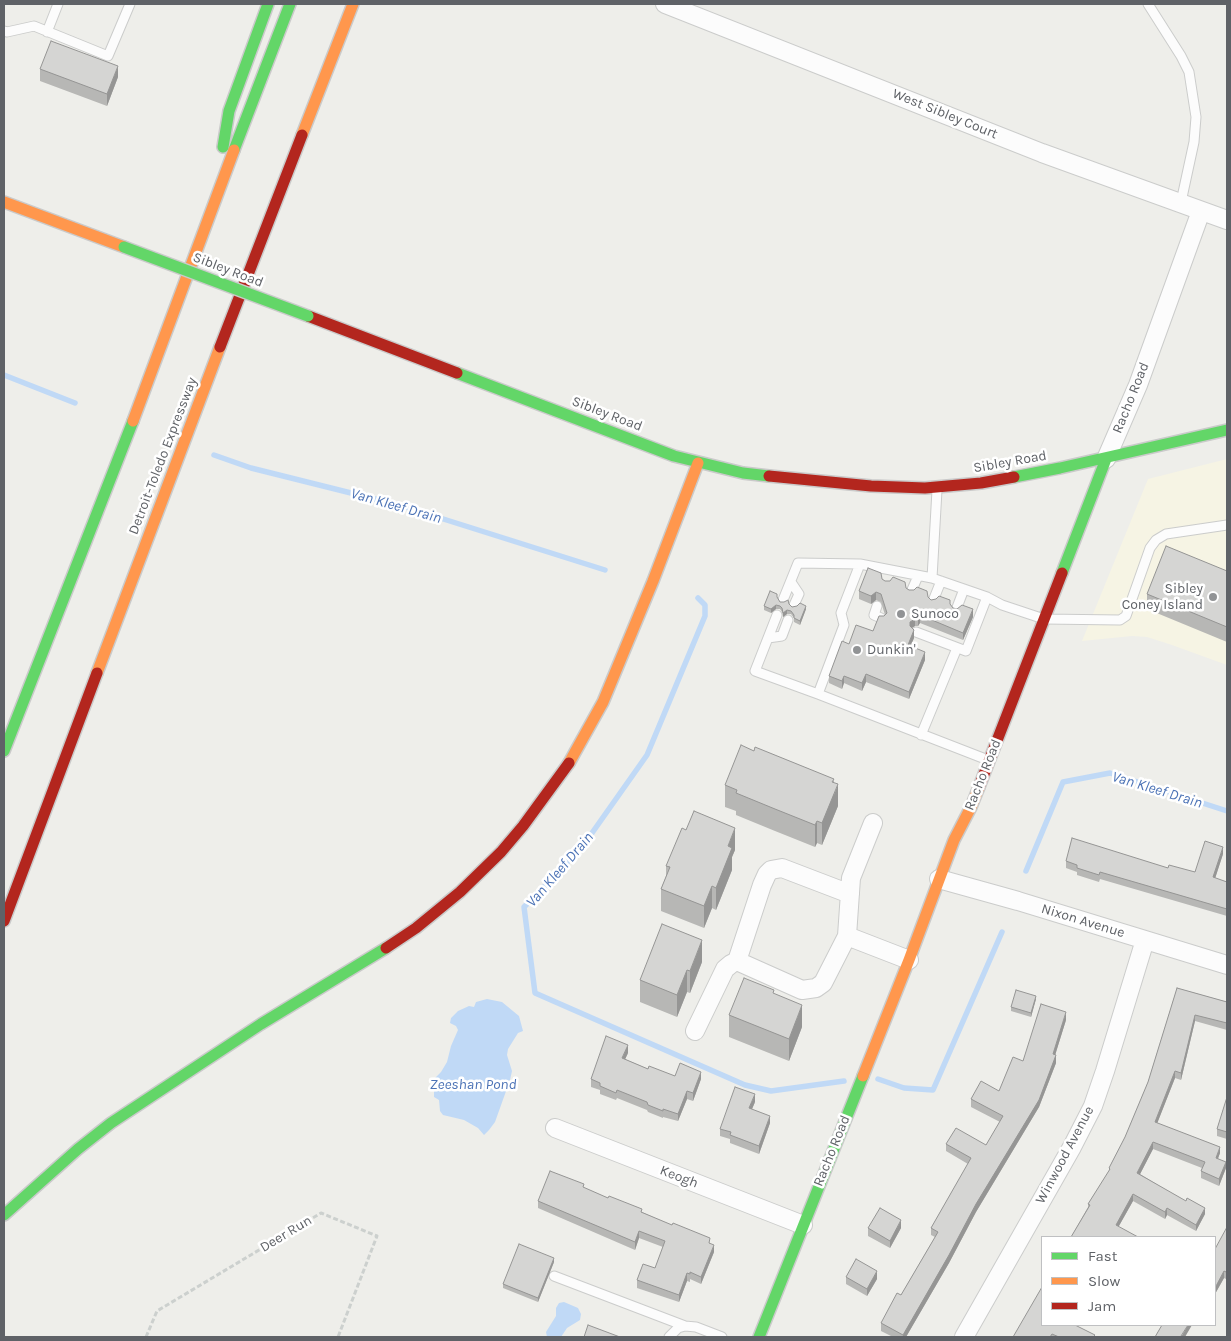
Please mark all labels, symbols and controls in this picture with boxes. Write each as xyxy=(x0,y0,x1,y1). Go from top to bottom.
street label: West Sibley Court xyxy=(890,85,1000,143)
street label: Sibley Road xyxy=(190,249,266,291)
street label: Racho Road xyxy=(1109,360,1153,436)
street label: Detroit-Toledo Expressway xyxy=(125,375,201,537)
street label: Sibley Road xyxy=(569,393,645,435)
street label: Sibley Road xyxy=(972,447,1048,477)
water label: Van Kleef Drain xyxy=(349,484,443,528)
place label: Sibley Coney Island xyxy=(1122,581,1203,614)
marker: Sibley Coney Island xyxy=(1207,591,1219,603)
place label: Sunoco xyxy=(911,606,959,622)
marker: Sunoco xyxy=(895,608,907,620)
place label: Dunkin' xyxy=(867,642,916,658)
marker: Dunkin' xyxy=(851,644,863,656)
street label: Racho Road xyxy=(961,737,1005,813)
water label: Van Kleef Drain xyxy=(1110,768,1204,812)
water label: Van Kleef Drain xyxy=(522,829,598,911)
street label: Nixon Avenue xyxy=(1039,900,1127,942)
water label: Zeeshan Pond xyxy=(429,1076,517,1094)
street label: Winwood Avenue xyxy=(1032,1103,1098,1207)
street label: Racho Road xyxy=(810,1113,854,1189)
street label: Keogh xyxy=(657,1162,701,1192)
street label: Deer Run xyxy=(257,1212,315,1256)
legend xyxy=(1041,1236,1216,1326)
text: Fast xyxy=(1088,1247,1117,1265)
text: Slow xyxy=(1088,1272,1120,1290)
text: Jam xyxy=(1088,1297,1116,1315)

